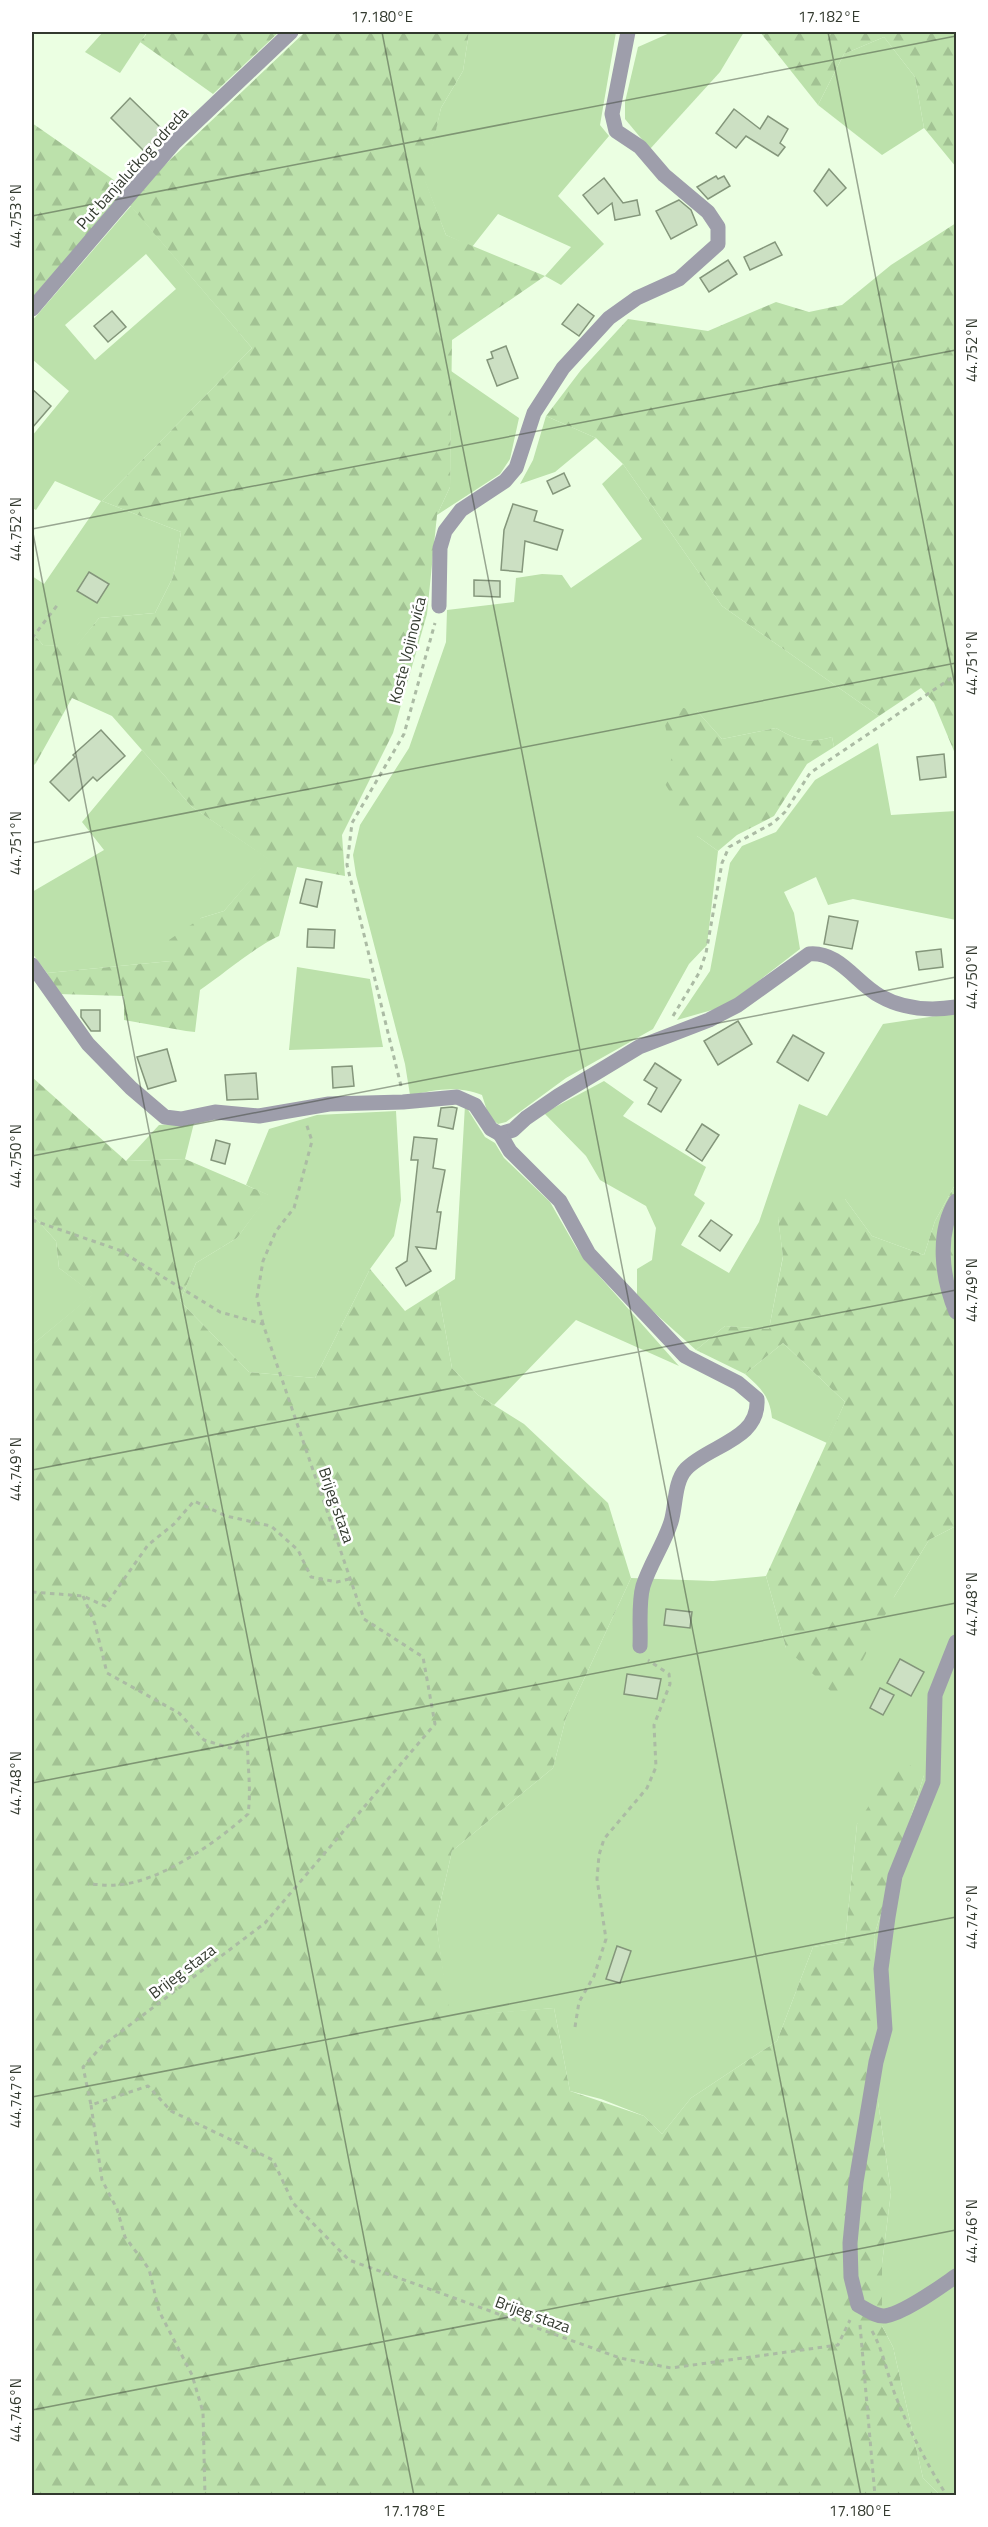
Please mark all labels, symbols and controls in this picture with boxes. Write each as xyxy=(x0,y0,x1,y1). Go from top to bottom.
text: 17.180°E xyxy=(351,5,413,28)
text: 17.182°E xyxy=(798,5,860,28)
street label: Put banjalučkog odreda xyxy=(70,102,194,234)
text: 44.753°N xyxy=(4,184,27,248)
text: 44.752°N xyxy=(960,318,983,382)
text: 44.752°N xyxy=(4,497,27,561)
street label: Koste Vojinovića xyxy=(382,594,432,706)
text: 44.751°N xyxy=(960,631,983,695)
text: 44.751°N xyxy=(4,811,27,875)
text: 44.750°N xyxy=(960,945,983,1009)
text: 44.750°N xyxy=(4,1124,27,1188)
text: 44.749°N xyxy=(960,1258,983,1322)
text: 44.749°N xyxy=(4,1437,27,1501)
street label: Brijeg staza xyxy=(313,1464,361,1546)
text: 44.748°N xyxy=(960,1572,983,1636)
text: 44.748°N xyxy=(4,1751,27,1815)
text: 44.747°N xyxy=(960,1885,983,1949)
street label: Brijeg staza xyxy=(143,1938,221,2004)
text: 44.747°N xyxy=(4,2064,27,2128)
text: 44.746°N xyxy=(960,2199,983,2263)
street label: Brijeg staza xyxy=(492,2289,574,2339)
text: 44.746°N xyxy=(4,2378,27,2442)
text: 17.178°E xyxy=(383,2499,445,2522)
text: 17.180°E xyxy=(829,2499,891,2522)

